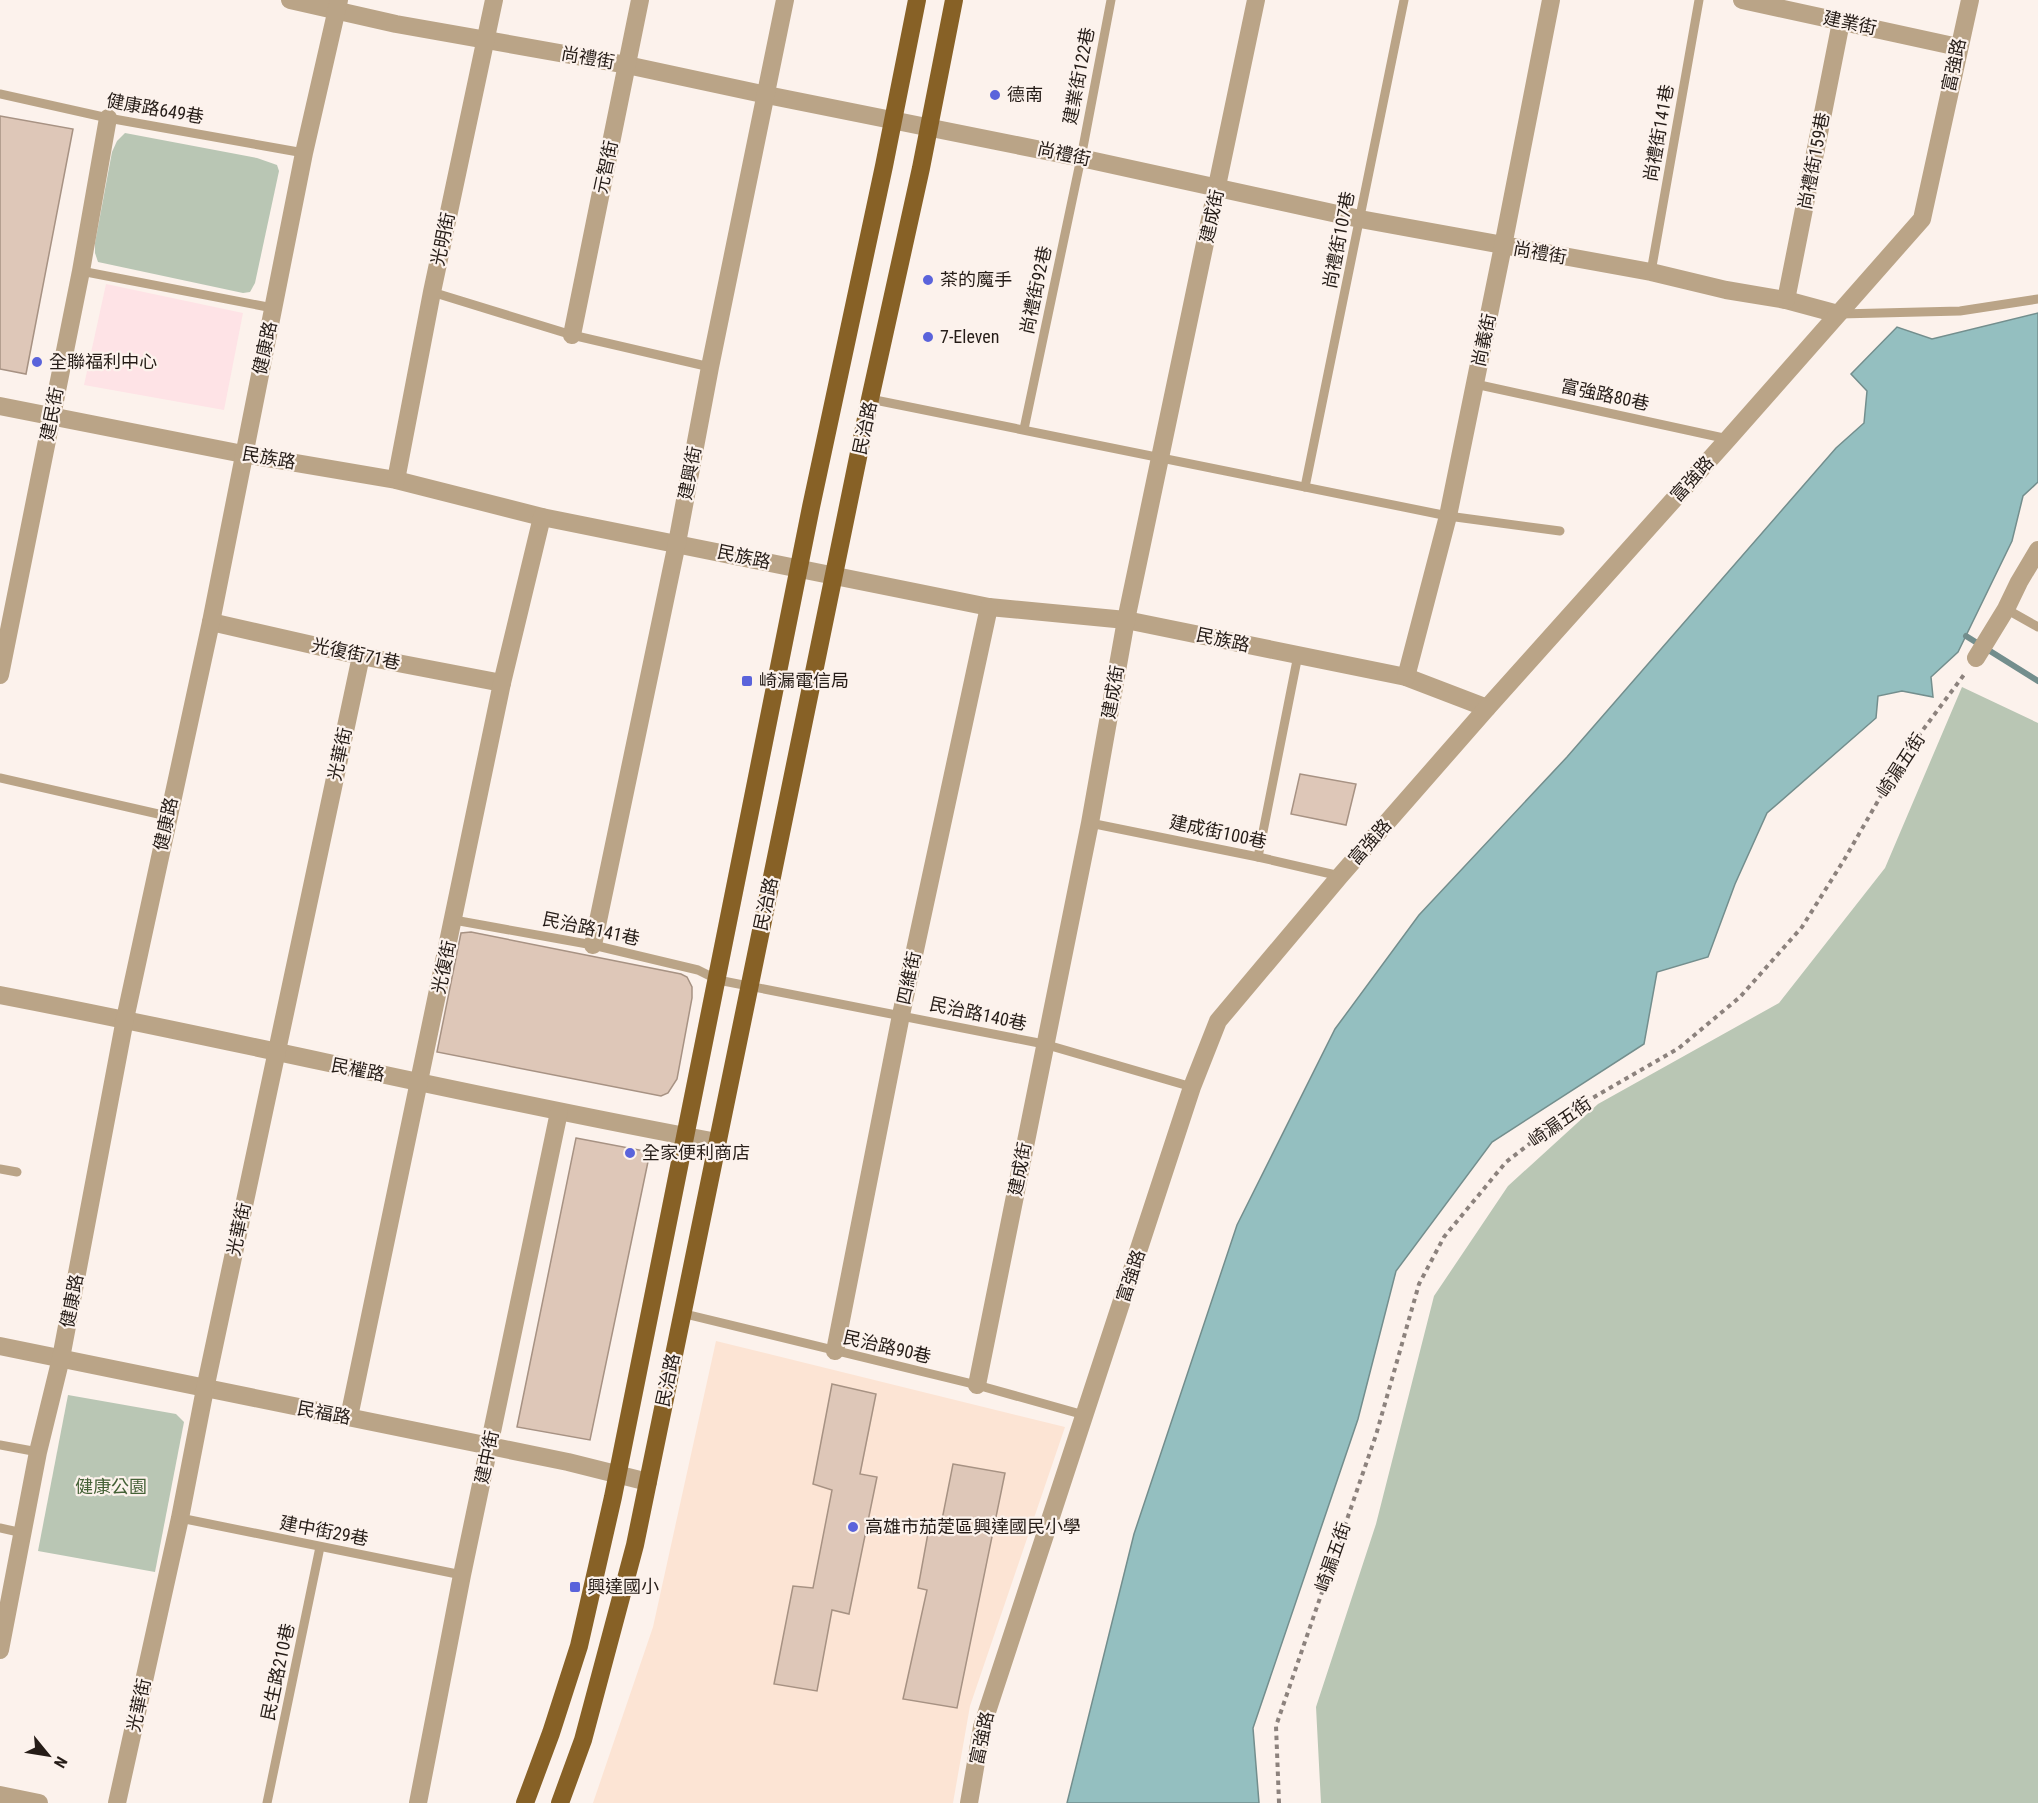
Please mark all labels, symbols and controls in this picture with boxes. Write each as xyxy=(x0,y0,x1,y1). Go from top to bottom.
street label: 建業街 xyxy=(1822,7,1879,38)
street label: 建業街122巷 xyxy=(1059,25,1098,126)
street label: 富強路 xyxy=(1938,36,1969,93)
street label: 尚禮街 xyxy=(560,42,616,73)
street label: 尚禮街141巷 xyxy=(1640,83,1677,183)
place label: 德南 xyxy=(1007,84,1043,105)
marker: 德南 xyxy=(988,88,1002,102)
street label: 健康路649巷 xyxy=(105,90,205,127)
street label: 尚禮街159巷 xyxy=(1794,110,1833,211)
street label: 元智街 xyxy=(590,138,621,195)
street label: 尚禮街 xyxy=(1036,138,1093,169)
street label: 建成街 xyxy=(1196,187,1227,244)
street label: 尚禮街107巷 xyxy=(1319,189,1358,290)
street label: 光明街 xyxy=(427,210,458,267)
street label: 尚禮街 xyxy=(1512,237,1568,268)
street label: 尚禮街92巷 xyxy=(1016,244,1055,336)
place label: 茶的魔手 xyxy=(940,269,1012,290)
marker: 茶的魔手 xyxy=(921,273,935,287)
street label: 尚義街 xyxy=(1468,311,1499,368)
street label: 健康路 xyxy=(249,319,280,376)
place label: 7-Eleven xyxy=(940,326,1000,347)
marker: 7-Eleven xyxy=(921,330,935,344)
place label: 全聯福利中心 xyxy=(49,351,157,372)
marker: 全聯福利中心 xyxy=(30,355,44,369)
street label: 富強路80巷 xyxy=(1559,375,1651,414)
street label: 建民街 xyxy=(36,385,67,442)
street label: 民治路 xyxy=(849,399,880,456)
street label: 民族路 xyxy=(241,442,297,473)
street label: 建興街 xyxy=(674,444,705,501)
street label: 富強路 xyxy=(1666,452,1717,506)
street label: 民族路 xyxy=(716,541,773,572)
street label: 民族路 xyxy=(1195,624,1252,655)
street label: 光復街71巷 xyxy=(310,634,402,673)
street label: 建成街 xyxy=(1097,664,1128,720)
place label: 崎漏電信局 xyxy=(759,670,849,691)
marker: 崎漏電信局 xyxy=(740,674,754,688)
street label: 光華街 xyxy=(324,725,355,782)
street label: 崎漏五街 xyxy=(1872,729,1929,801)
street label: 健康路 xyxy=(150,795,181,852)
street label: 建成街100巷 xyxy=(1168,811,1269,852)
street label: 富強路 xyxy=(1344,814,1395,869)
street label: 民治路 xyxy=(750,875,781,932)
street label: 民治路141巷 xyxy=(541,908,642,949)
street label: 光復街 xyxy=(428,938,459,995)
street label: 四維街 xyxy=(893,949,924,1006)
street label: 民治路140巷 xyxy=(928,993,1029,1034)
street label: 民權路 xyxy=(330,1054,387,1085)
street label: 崎漏五街 xyxy=(1524,1092,1595,1151)
street label: 建成街 xyxy=(1004,1140,1035,1197)
place label: 全家便利商店 xyxy=(642,1142,750,1163)
marker: 全家便利商店 xyxy=(623,1146,637,1160)
street label: 光華街 xyxy=(223,1200,254,1257)
street label: 富強路 xyxy=(1112,1247,1149,1305)
street label: 健康路 xyxy=(56,1272,87,1329)
street label: 民治路90巷 xyxy=(841,1326,933,1367)
street label: 民治路 xyxy=(652,1351,683,1408)
street label: 民福路 xyxy=(296,1397,353,1428)
street label: 建中街 xyxy=(471,1428,502,1485)
park label: 健康公園 xyxy=(75,1476,147,1497)
street label: 建中街29巷 xyxy=(278,1512,370,1549)
place label: 高雄市茄萣區興達國民小學 xyxy=(865,1516,1081,1537)
street label: 崎漏五街 xyxy=(1311,1519,1354,1594)
marker: 高雄市茄萣區興達國民小學 xyxy=(846,1520,860,1534)
place label: 興達國小 xyxy=(587,1576,659,1597)
marker: 興達國小 xyxy=(568,1580,582,1594)
street label: 民生路210巷 xyxy=(257,1621,298,1722)
street label: 光華街 xyxy=(123,1676,154,1733)
street label: 富強路 xyxy=(966,1709,997,1766)
north arrow xyxy=(18,1725,78,1785)
text: N xyxy=(50,1753,71,1771)

